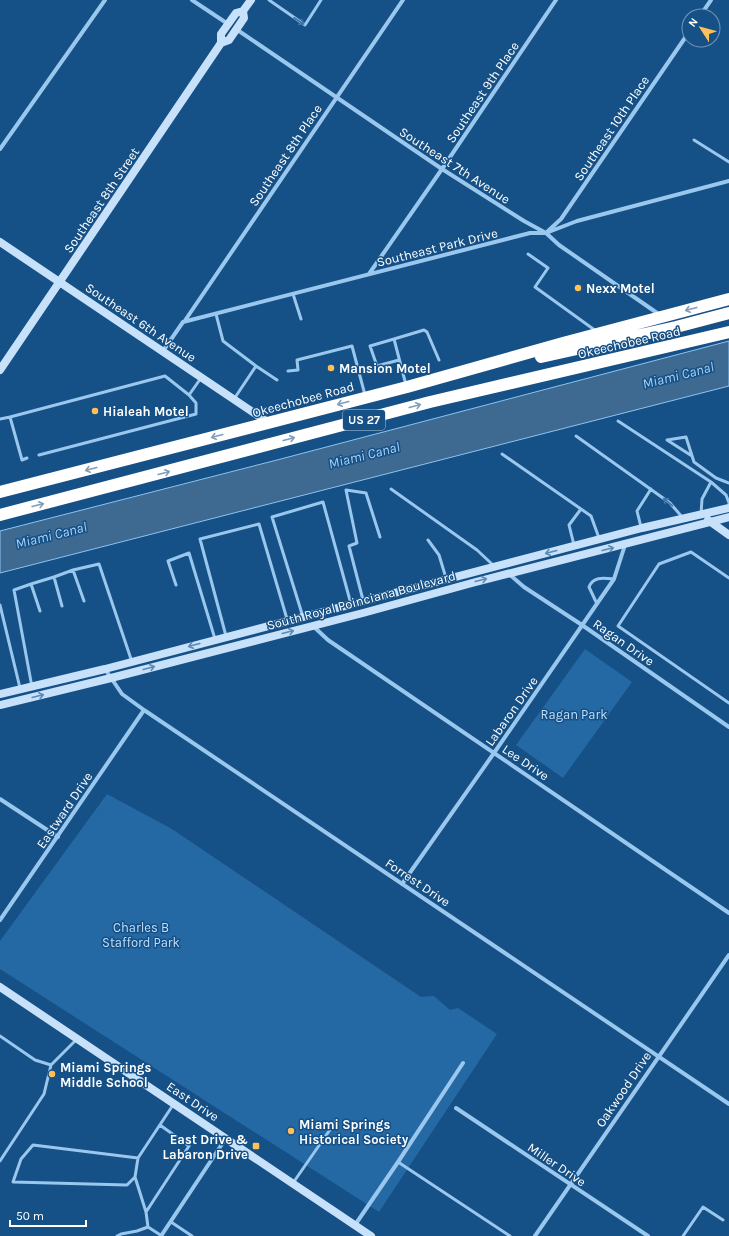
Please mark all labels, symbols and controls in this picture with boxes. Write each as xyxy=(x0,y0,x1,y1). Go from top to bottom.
north arrow xyxy=(681,8,721,48)
text: N xyxy=(686,15,701,29)
one-way arrow xyxy=(293,17,305,25)
street label: Southeast 9th Place xyxy=(443,39,522,146)
street label: Southeast 10th Place xyxy=(571,73,652,184)
street label: Southeast 8th Place xyxy=(246,101,325,209)
street label: Southeast 7th Avenue xyxy=(397,124,513,207)
street label: Southeast 8th Street xyxy=(61,145,142,256)
street label: Southeast Park Drive xyxy=(375,225,499,270)
street label: Southeast 6th Avenue xyxy=(83,280,199,365)
place label: Nexx Motel xyxy=(586,281,655,296)
marker: Nexx Motel xyxy=(573,283,583,293)
one-way arrow xyxy=(685,306,698,314)
street label: Okeechobee Road xyxy=(576,323,682,362)
water label: Miami Canal xyxy=(641,358,716,393)
place label: Mansion Motel xyxy=(339,361,431,376)
marker: Mansion Motel xyxy=(326,363,336,373)
street label: Okeechobee Road xyxy=(251,379,356,420)
one-way arrow xyxy=(336,400,349,408)
one-way arrow xyxy=(408,402,421,409)
place label: Hialeah Motel xyxy=(103,404,189,419)
marker: Hialeah Motel xyxy=(90,406,100,416)
road number: US 27 xyxy=(343,410,385,430)
one-way arrow xyxy=(211,433,224,440)
one-way arrow xyxy=(283,435,296,443)
water label: Miami Canal xyxy=(327,438,402,473)
one-way arrow xyxy=(85,466,98,473)
one-way arrow xyxy=(157,468,170,476)
one-way arrow xyxy=(663,498,673,507)
one-way arrow xyxy=(31,501,44,508)
water label: Miami Canal xyxy=(14,518,89,553)
one-way arrow xyxy=(601,545,614,552)
one-way arrow xyxy=(544,549,557,556)
street label: South Royal Poinciana Boulevard xyxy=(265,568,457,633)
one-way arrow xyxy=(475,576,488,584)
street label: Ragan Drive xyxy=(590,616,657,669)
one-way arrow xyxy=(281,628,294,635)
one-way arrow xyxy=(188,642,201,649)
one-way arrow xyxy=(142,664,155,671)
street label: Labaron Drive xyxy=(482,673,541,749)
one-way arrow xyxy=(31,691,44,699)
park label: Ragan Park xyxy=(541,707,607,722)
street label: Lee Drive xyxy=(500,741,552,784)
street label: Eastward Drive xyxy=(33,769,96,851)
street label: Forrest Drive xyxy=(383,855,453,910)
park label: Charles B Stafford Park xyxy=(102,920,180,950)
street label: Oakwood Drive xyxy=(593,1048,654,1130)
place label: Miami Springs Middle School xyxy=(60,1060,151,1090)
marker: Miami Springs Middle School xyxy=(47,1069,57,1079)
street label: East Drive xyxy=(164,1079,222,1124)
place label: Miami Springs Historical Society xyxy=(299,1117,409,1147)
marker: Miami Springs Historical Society xyxy=(286,1126,296,1136)
place label: East Drive & Labaron Drive xyxy=(163,1132,248,1162)
street label: Miller Drive xyxy=(525,1139,589,1190)
marker: East Drive & Labaron Drive xyxy=(251,1141,261,1151)
scale bar xyxy=(10,1202,86,1228)
text: 50 m xyxy=(16,1209,44,1223)

